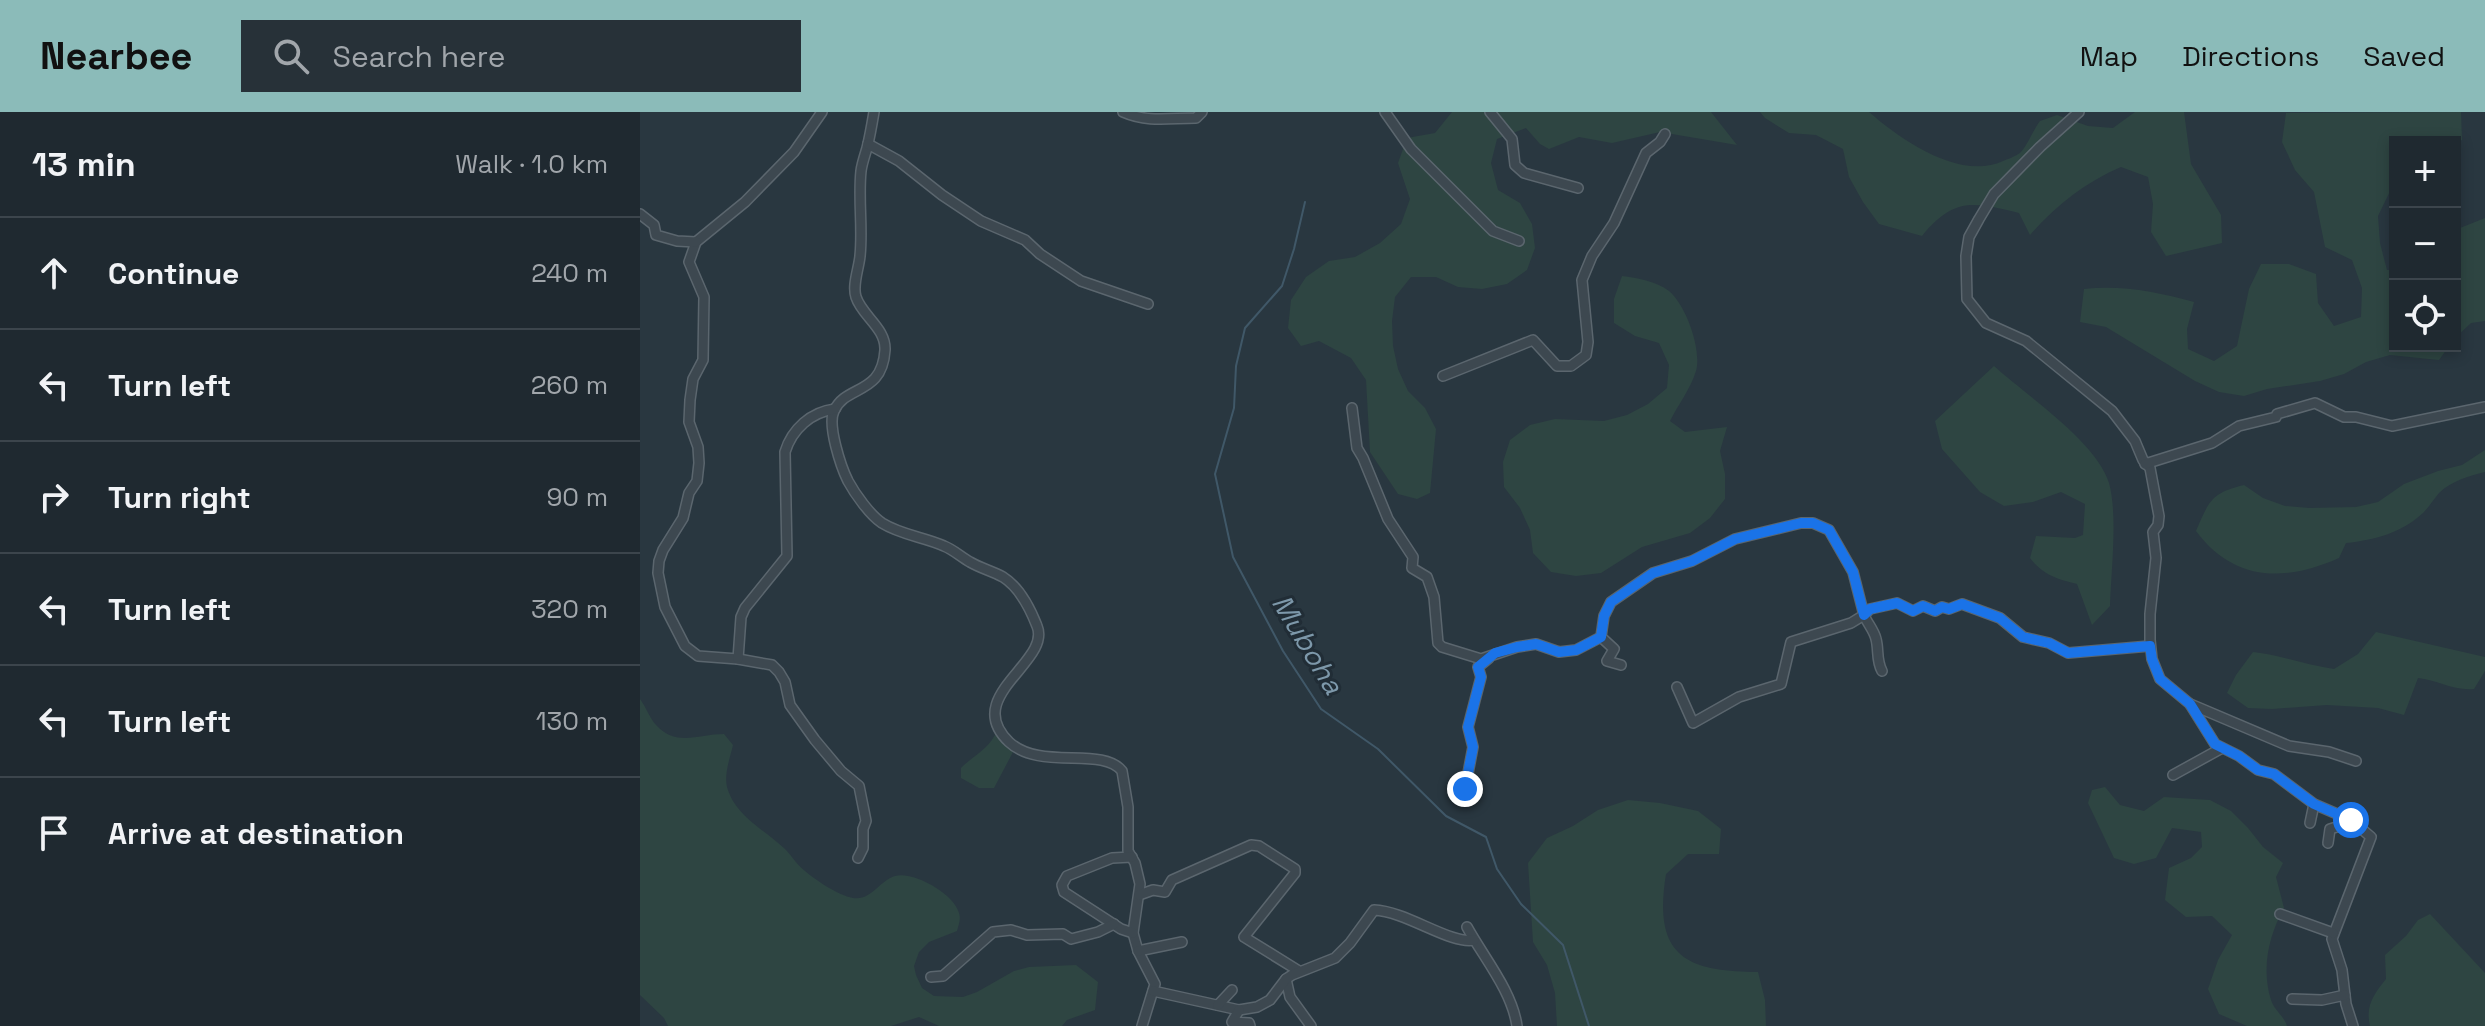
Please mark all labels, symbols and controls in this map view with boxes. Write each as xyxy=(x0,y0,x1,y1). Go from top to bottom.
search box xyxy=(241,20,801,92)
text: Nearbee xyxy=(40,32,193,80)
icon: search xyxy=(269,34,313,78)
text: Search here xyxy=(333,37,505,76)
text: Map xyxy=(2080,38,2138,74)
text: Directions xyxy=(2182,38,2319,74)
text: Saved xyxy=(2363,38,2445,74)
map controls xyxy=(2389,136,2461,352)
button: + xyxy=(2389,136,2461,208)
text: 13 min xyxy=(32,143,136,186)
text: Walk · 1.0 km xyxy=(455,147,608,181)
button: − xyxy=(2389,208,2461,280)
icon: ahead xyxy=(32,251,76,295)
text: Continue xyxy=(108,254,239,293)
text: 240 m xyxy=(531,256,608,290)
button: locate xyxy=(2389,280,2461,352)
icon: left xyxy=(32,363,76,407)
text: Turn left xyxy=(108,366,231,405)
text: 260 m xyxy=(531,368,608,402)
icon: right xyxy=(32,475,76,519)
text: Turn right xyxy=(108,478,251,517)
text: 90 m xyxy=(546,480,608,514)
icon: left xyxy=(32,587,76,631)
water label: Muboha xyxy=(1264,588,1352,701)
text: Turn left xyxy=(108,590,231,629)
text: 320 m xyxy=(531,592,608,626)
icon: left xyxy=(32,699,76,743)
text: Turn left xyxy=(108,702,231,741)
text: 130 m xyxy=(536,704,608,738)
route end xyxy=(1447,771,1483,807)
route start xyxy=(2333,802,2369,838)
icon: arrive xyxy=(32,811,76,855)
text: Arrive at destination xyxy=(108,814,404,853)

